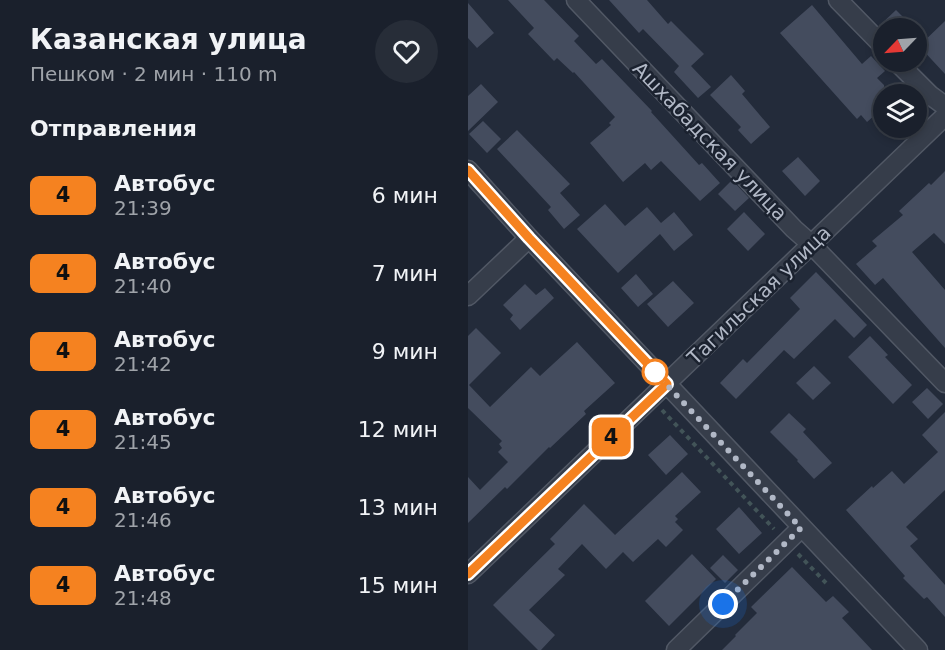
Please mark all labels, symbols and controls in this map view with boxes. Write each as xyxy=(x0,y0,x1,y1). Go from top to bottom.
north arrow xyxy=(873,18,927,72)
map controls xyxy=(873,18,927,138)
button: heart xyxy=(375,20,438,83)
text: Казанская улица xyxy=(30,23,307,56)
street label: Ашхабадская улица xyxy=(628,57,792,225)
text: Пешком · 2 мин · 110 m xyxy=(30,62,277,86)
button: layers xyxy=(873,84,927,138)
text: Отправления xyxy=(30,116,197,141)
text: Автобус xyxy=(114,171,216,196)
text: 4 xyxy=(56,183,70,207)
text: 6 мин xyxy=(372,183,438,208)
text: 21:39 xyxy=(114,196,172,220)
street label: Тагильская улица xyxy=(682,220,836,370)
text: Автобус xyxy=(114,249,216,274)
text: 4 xyxy=(56,261,70,285)
text: 7 мин xyxy=(372,261,438,286)
text: 21:40 xyxy=(114,274,172,298)
text: Автобус xyxy=(114,327,216,352)
text: 4 xyxy=(56,339,70,363)
text: 9 мин xyxy=(372,339,438,364)
text: 21:42 xyxy=(114,352,172,376)
unlabelled marker xyxy=(642,359,668,385)
text: Автобус xyxy=(114,405,216,430)
text: 4 xyxy=(56,417,70,441)
text: 12 мин xyxy=(358,417,438,442)
line badge: 4 xyxy=(592,418,630,456)
text: 4 xyxy=(604,425,618,449)
text: 21:45 xyxy=(114,430,172,454)
text: Автобус xyxy=(114,483,216,508)
text: 4 xyxy=(56,495,70,519)
text: 13 мин xyxy=(358,495,438,520)
text: 21:46 xyxy=(114,508,172,532)
text: Автобус xyxy=(114,561,216,586)
text: 4 xyxy=(56,573,70,597)
text: 15 мин xyxy=(358,573,438,598)
text: 21:48 xyxy=(114,586,172,610)
your location xyxy=(708,589,738,619)

